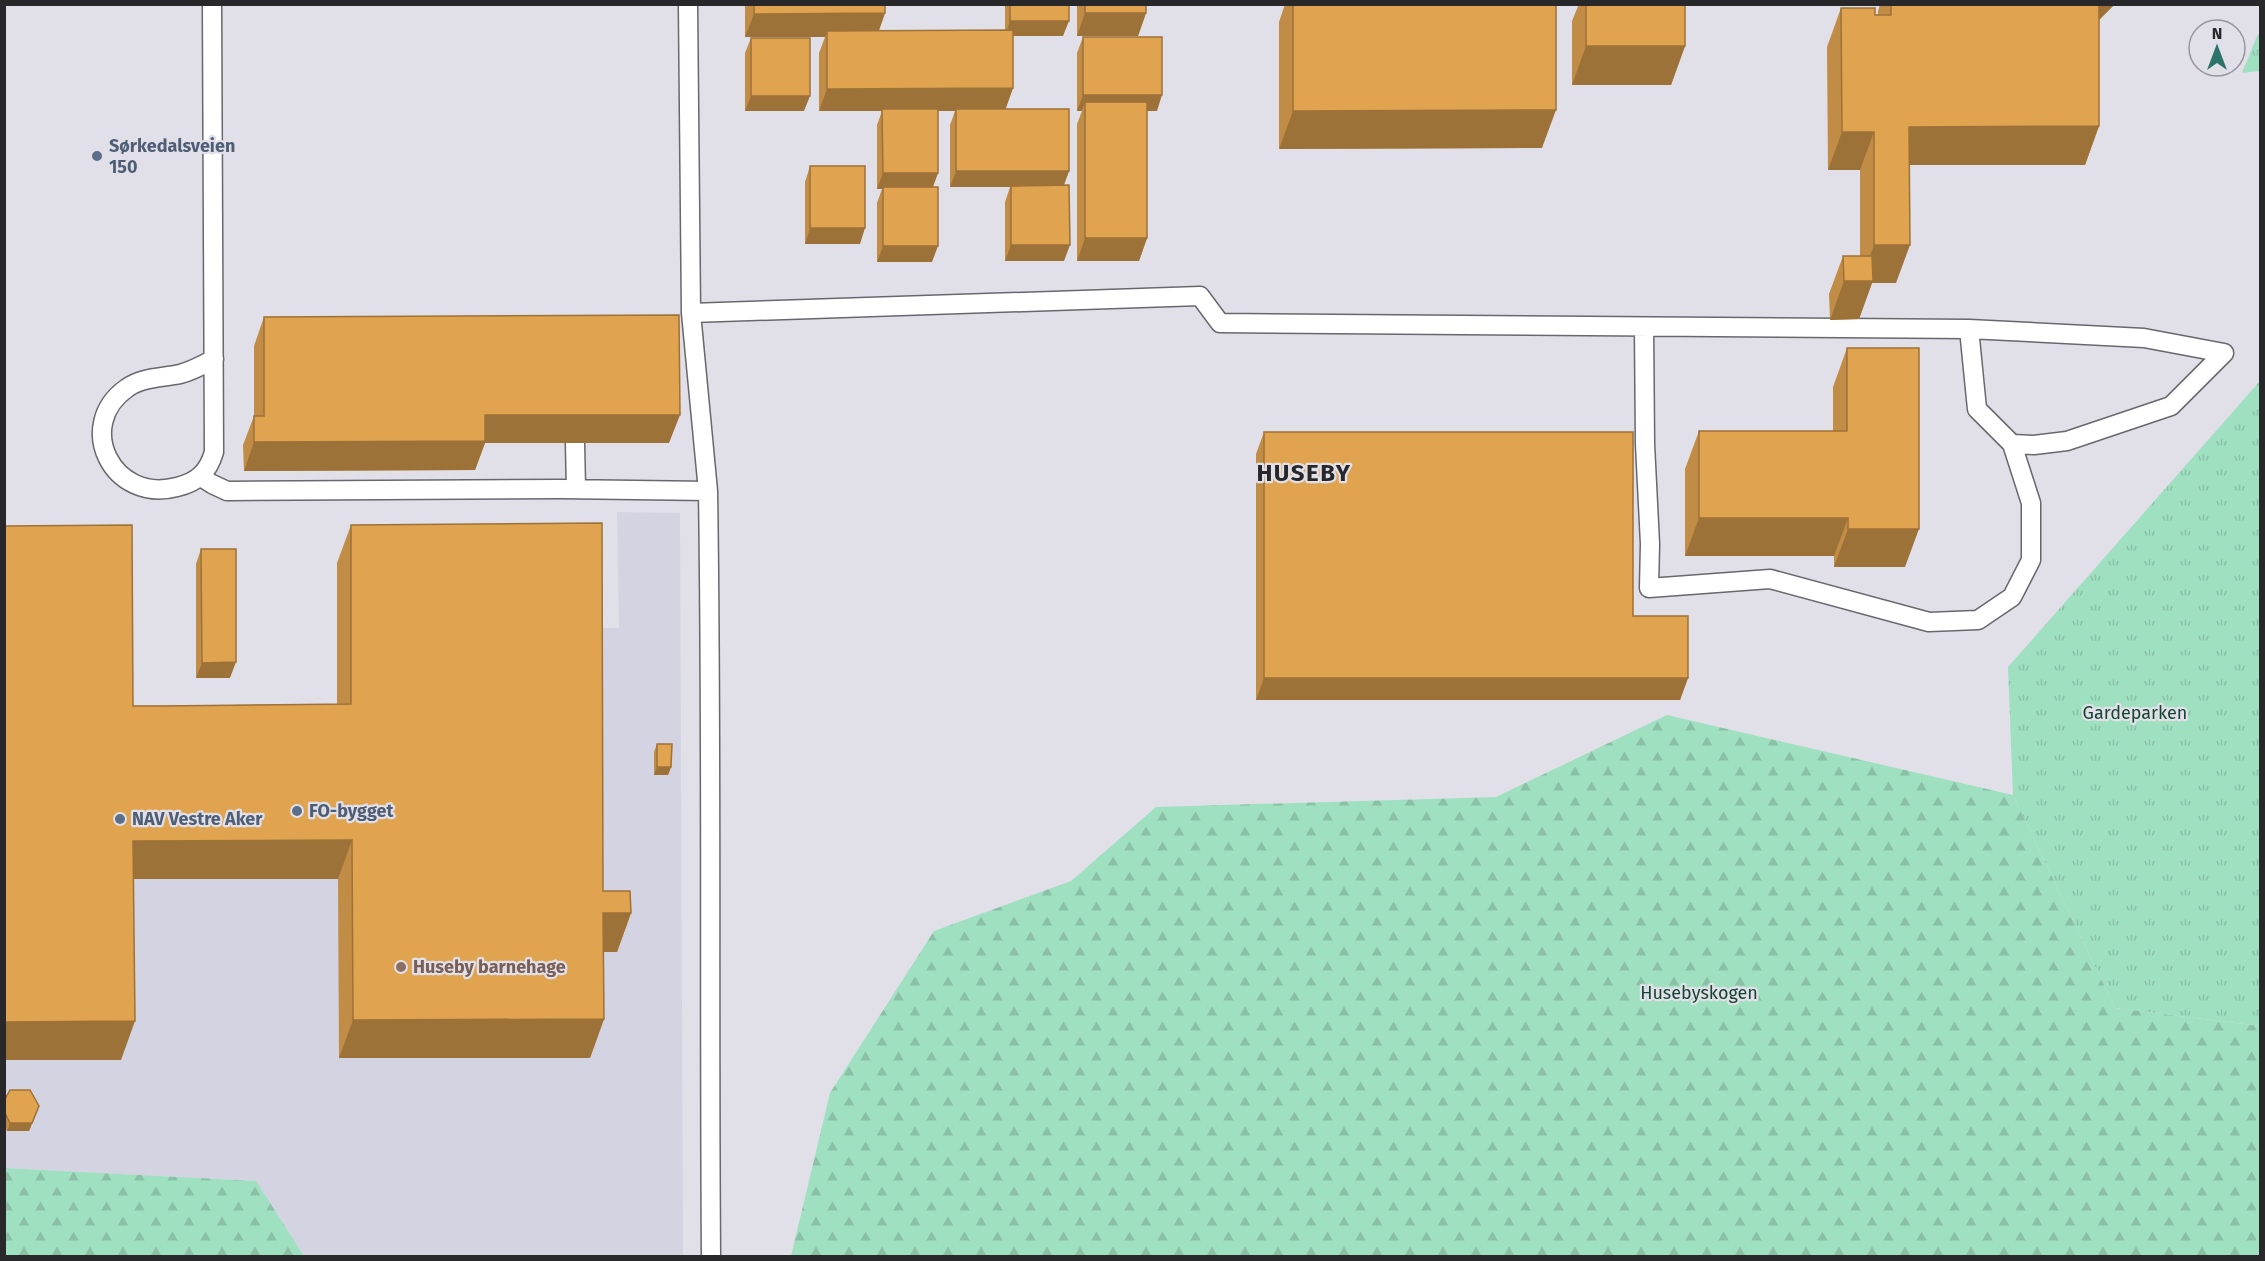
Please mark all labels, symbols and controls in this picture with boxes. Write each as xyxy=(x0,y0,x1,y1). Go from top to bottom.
north arrow xyxy=(2187,18,2247,78)
text: N xyxy=(2212,24,2222,43)
place label: Sørkedalsveien 150 xyxy=(109,135,235,178)
marker: Sørkedalsveien 150 xyxy=(90,149,104,163)
district label: HUSEBY xyxy=(1256,459,1352,487)
park label: Gardeparken xyxy=(2083,702,2187,724)
place label: FO-bygget xyxy=(309,800,394,822)
marker: FO-bygget xyxy=(290,804,304,818)
place label: NAV Vestre Aker xyxy=(132,808,263,830)
marker: NAV Vestre Aker xyxy=(113,812,127,826)
place label: Huseby barnehage xyxy=(413,956,566,978)
marker: Huseby barnehage xyxy=(394,960,408,974)
park label: Husebyskogen xyxy=(1640,982,1758,1004)

